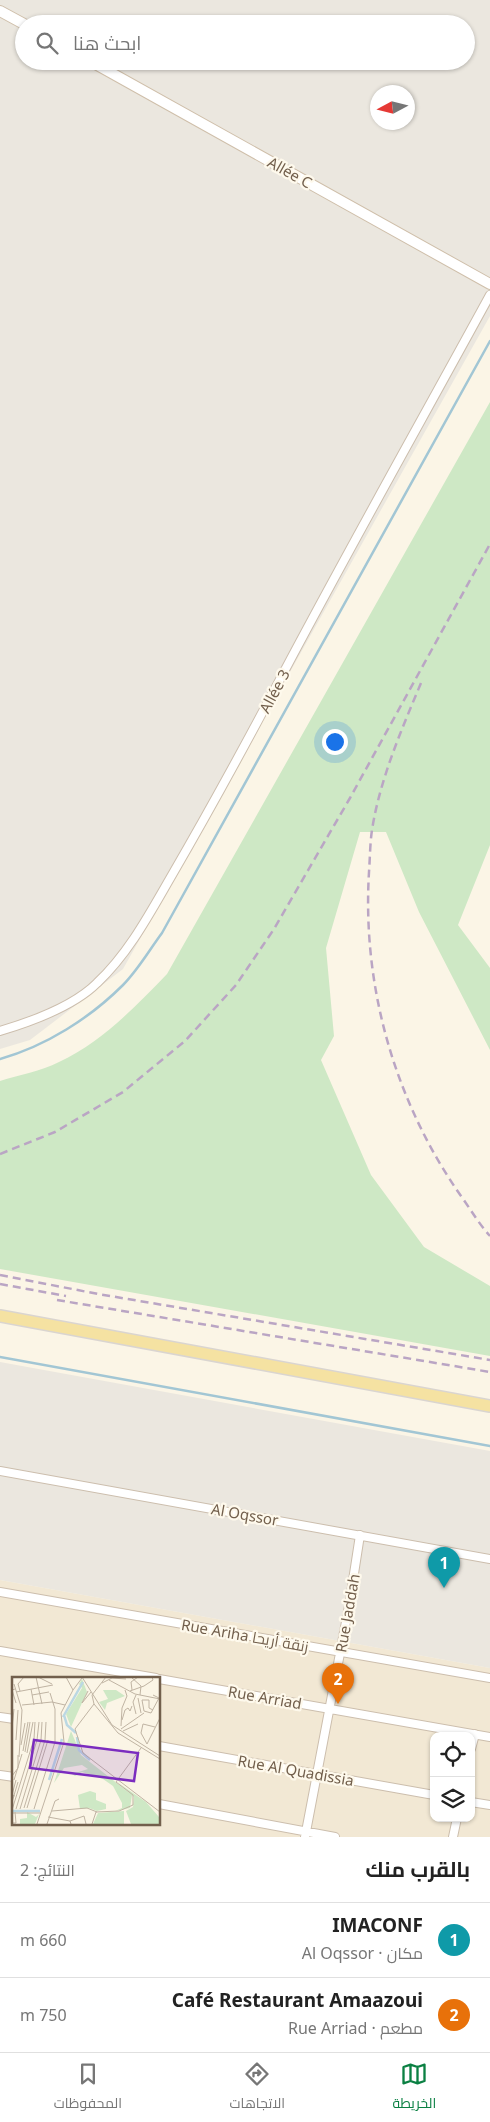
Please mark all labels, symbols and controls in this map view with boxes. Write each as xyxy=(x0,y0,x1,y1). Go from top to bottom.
search box xyxy=(15,15,475,70)
icon: search xyxy=(33,29,61,57)
text: ابحث هنا xyxy=(73,30,141,56)
north arrow xyxy=(370,85,415,130)
street label: Allée C xyxy=(264,152,316,193)
street label: Allée 3 xyxy=(254,666,294,716)
your location xyxy=(322,729,348,755)
street label: Al Oqssor xyxy=(210,1498,280,1530)
pin: 1 xyxy=(428,1547,460,1588)
street label: Rue Jaddah xyxy=(330,1572,364,1654)
street label: Rue Ariha زنقة أريحا xyxy=(180,1614,310,1656)
pin: 2 xyxy=(322,1663,354,1704)
inset map xyxy=(12,1677,160,1824)
street label: Rue Arriad xyxy=(227,1681,303,1713)
map controls xyxy=(430,1732,475,1822)
button: locate xyxy=(430,1732,475,1777)
street label: Rue Al Quadissia xyxy=(236,1750,356,1790)
button: layers xyxy=(430,1777,475,1822)
text: بالقرب منك xyxy=(365,1855,470,1883)
text: النتائج: 2 xyxy=(20,1859,75,1881)
text: IMACONF xyxy=(332,1912,423,1938)
text: 660 m xyxy=(20,1929,67,1951)
text: 1 xyxy=(449,1929,459,1951)
text: مكان · Al Oqssor xyxy=(302,1942,423,1964)
text: Café Restaurant Amaazoui xyxy=(172,1987,423,2013)
text: 750 m xyxy=(20,2004,67,2026)
text: 2 xyxy=(449,2004,459,2026)
text: مطعم · Rue Arriad xyxy=(288,2017,423,2039)
tab: المحفوظات xyxy=(54,2060,122,2116)
tab: الاتجاهات xyxy=(230,2060,285,2116)
tab: الخريطة xyxy=(393,2060,436,2116)

